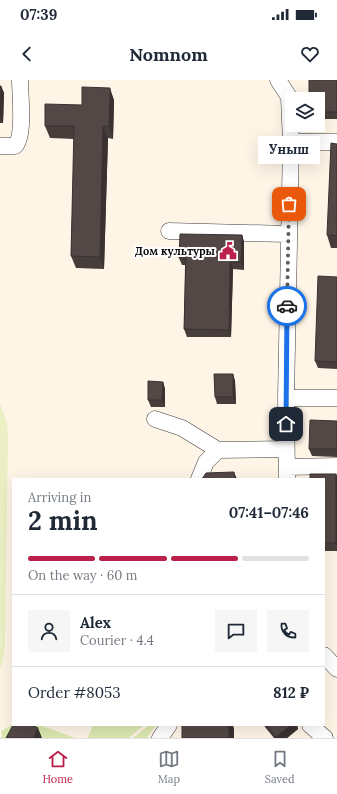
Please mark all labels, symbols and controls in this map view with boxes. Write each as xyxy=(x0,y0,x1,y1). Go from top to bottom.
text: 07:39 xyxy=(20,5,57,24)
icon: back xyxy=(16,43,38,65)
text: Nomnom xyxy=(129,43,208,66)
icon: heart xyxy=(299,43,321,65)
map controls xyxy=(285,92,325,132)
button: layers xyxy=(285,92,325,132)
callout: Уныш xyxy=(258,136,320,164)
text: Уныш xyxy=(269,141,309,158)
pin xyxy=(272,187,306,221)
icon: bag xyxy=(278,193,300,215)
public building icon: Дом культуры xyxy=(218,241,238,261)
place label: Дом культуры xyxy=(135,244,215,258)
courier xyxy=(267,286,307,326)
icon: car xyxy=(276,295,298,317)
pin xyxy=(269,407,303,441)
icon: home xyxy=(275,413,297,435)
text: Arriving in xyxy=(28,489,91,506)
text: 07:41–07:46 xyxy=(229,503,309,522)
text: 2 min xyxy=(28,504,98,537)
text: On the way · 60 m xyxy=(28,567,137,584)
button: person xyxy=(28,610,70,652)
button: chat xyxy=(215,610,257,652)
button: phone xyxy=(267,610,309,652)
text: Alex xyxy=(80,613,111,632)
text: Courier · 4.4 xyxy=(80,632,154,649)
text: Order #8053 xyxy=(28,683,121,702)
text: 812 ₽ xyxy=(273,683,309,702)
tab: Home xyxy=(42,748,73,786)
tab: Map xyxy=(158,748,180,786)
tab: Saved xyxy=(265,748,295,786)

